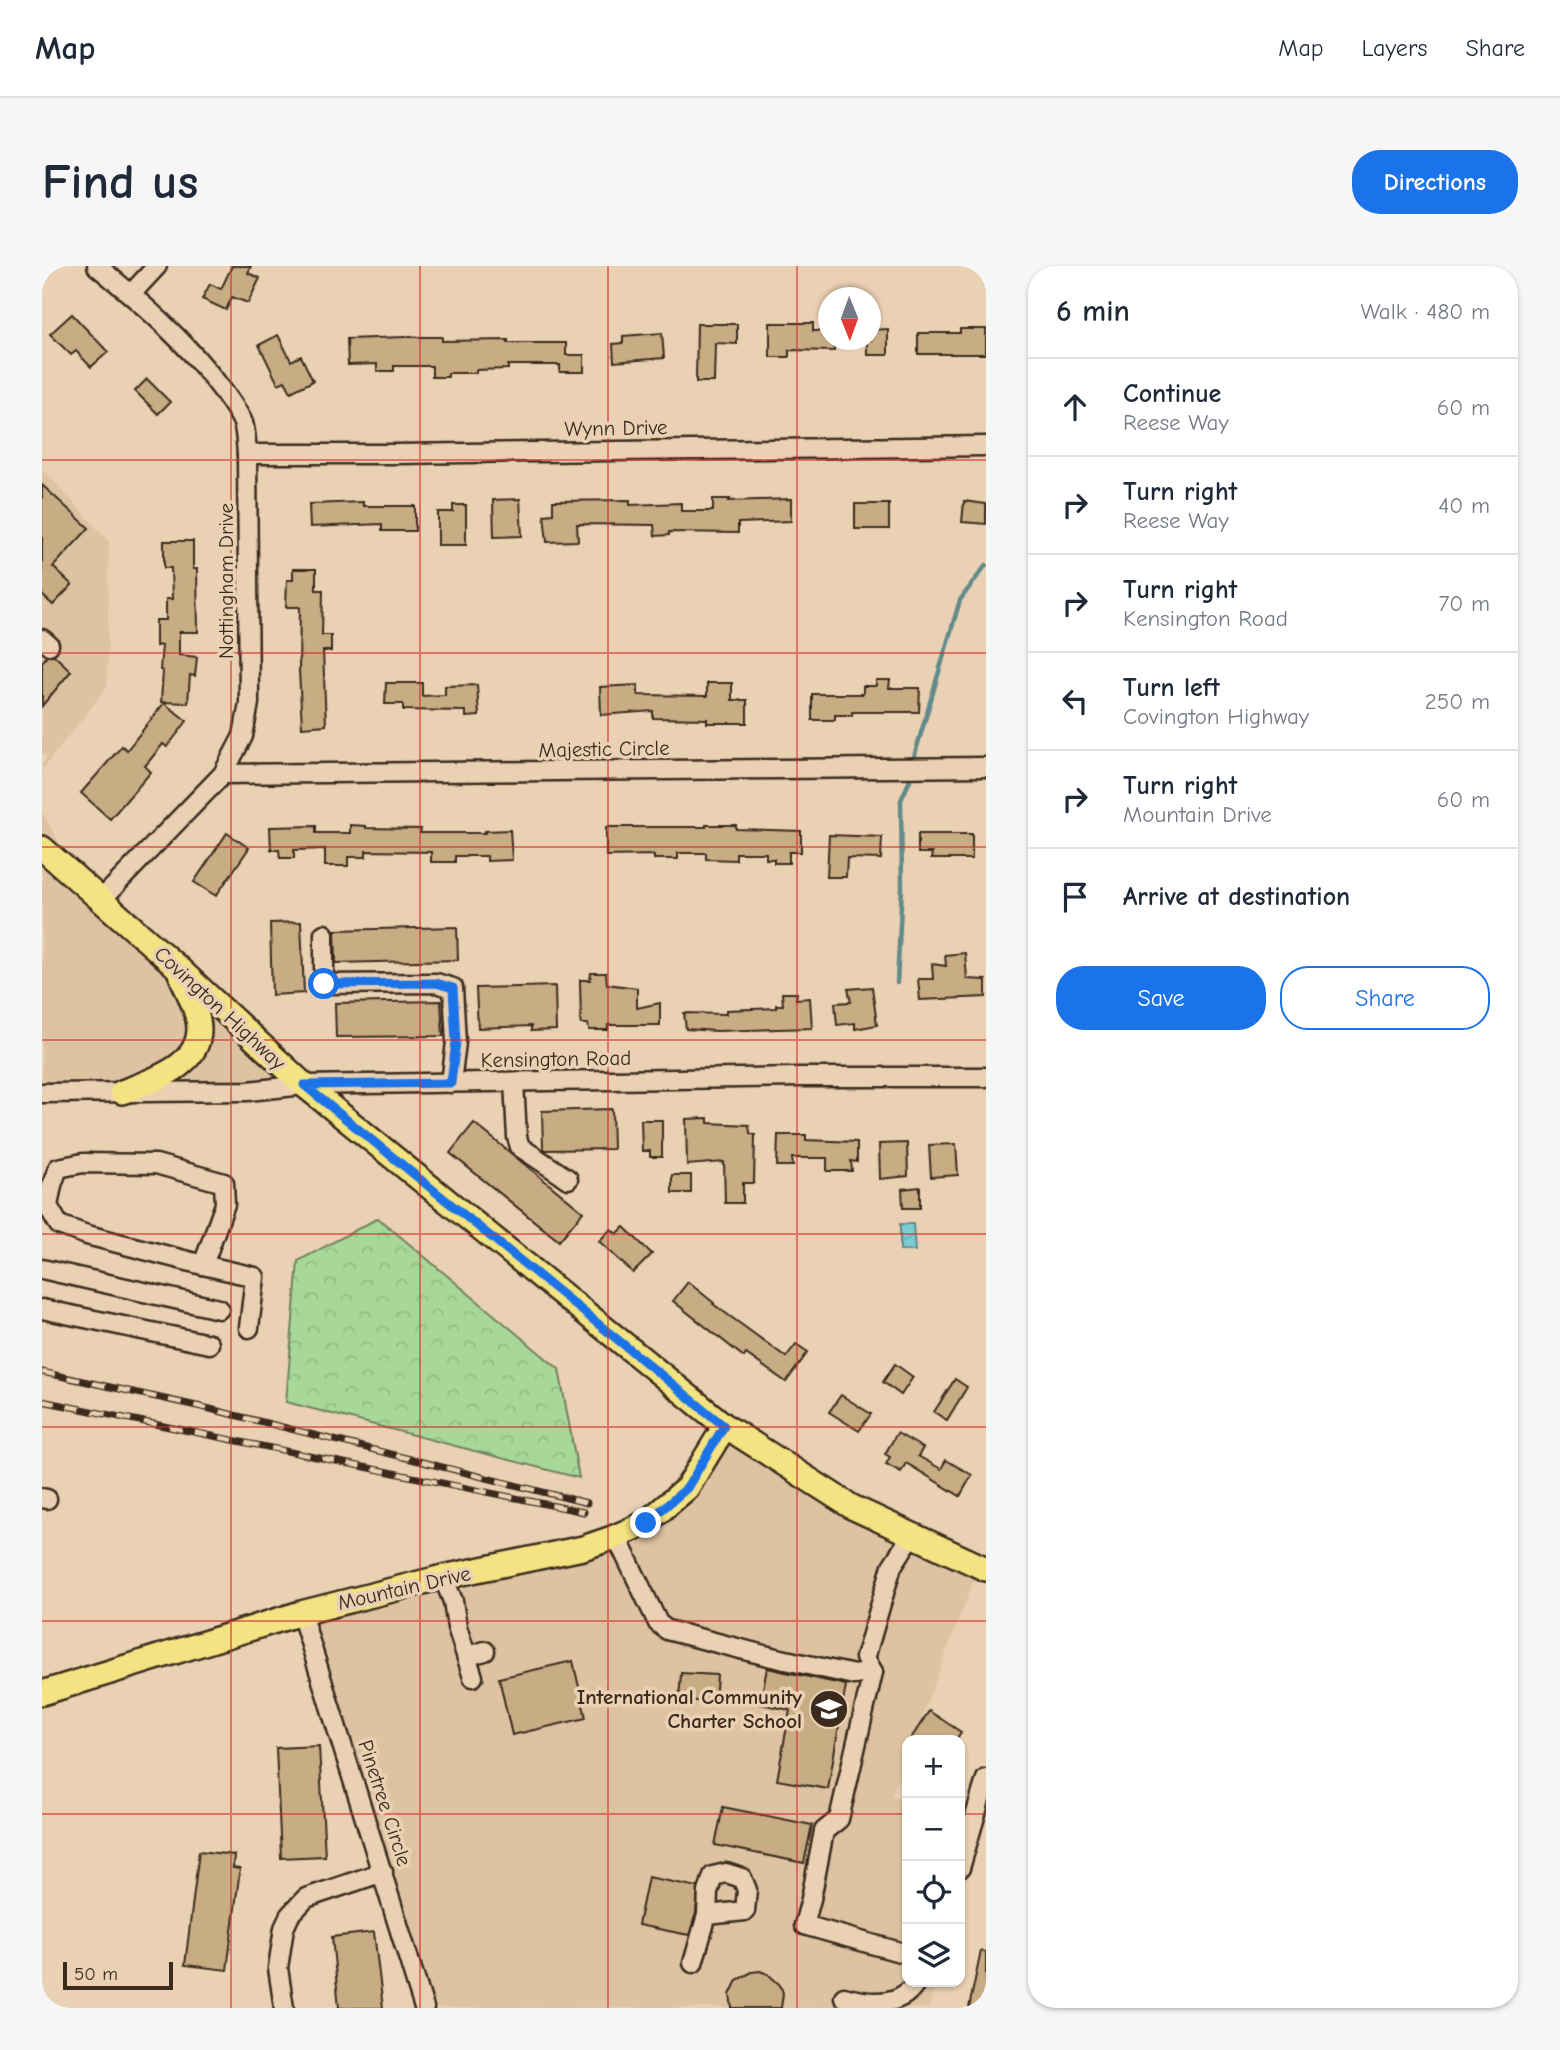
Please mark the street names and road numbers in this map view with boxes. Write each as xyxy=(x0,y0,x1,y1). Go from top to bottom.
street label: Wynn Drive xyxy=(564,415,668,441)
street label: Nottingham Drive xyxy=(214,503,238,659)
street label: Majestic Circle xyxy=(538,736,670,762)
street label: Covington Highway xyxy=(150,941,291,1075)
street label: Kensington Road xyxy=(480,1046,632,1072)
street label: Mountain Drive xyxy=(335,1561,473,1615)
street label: Pinetree Circle xyxy=(353,1737,417,1869)

